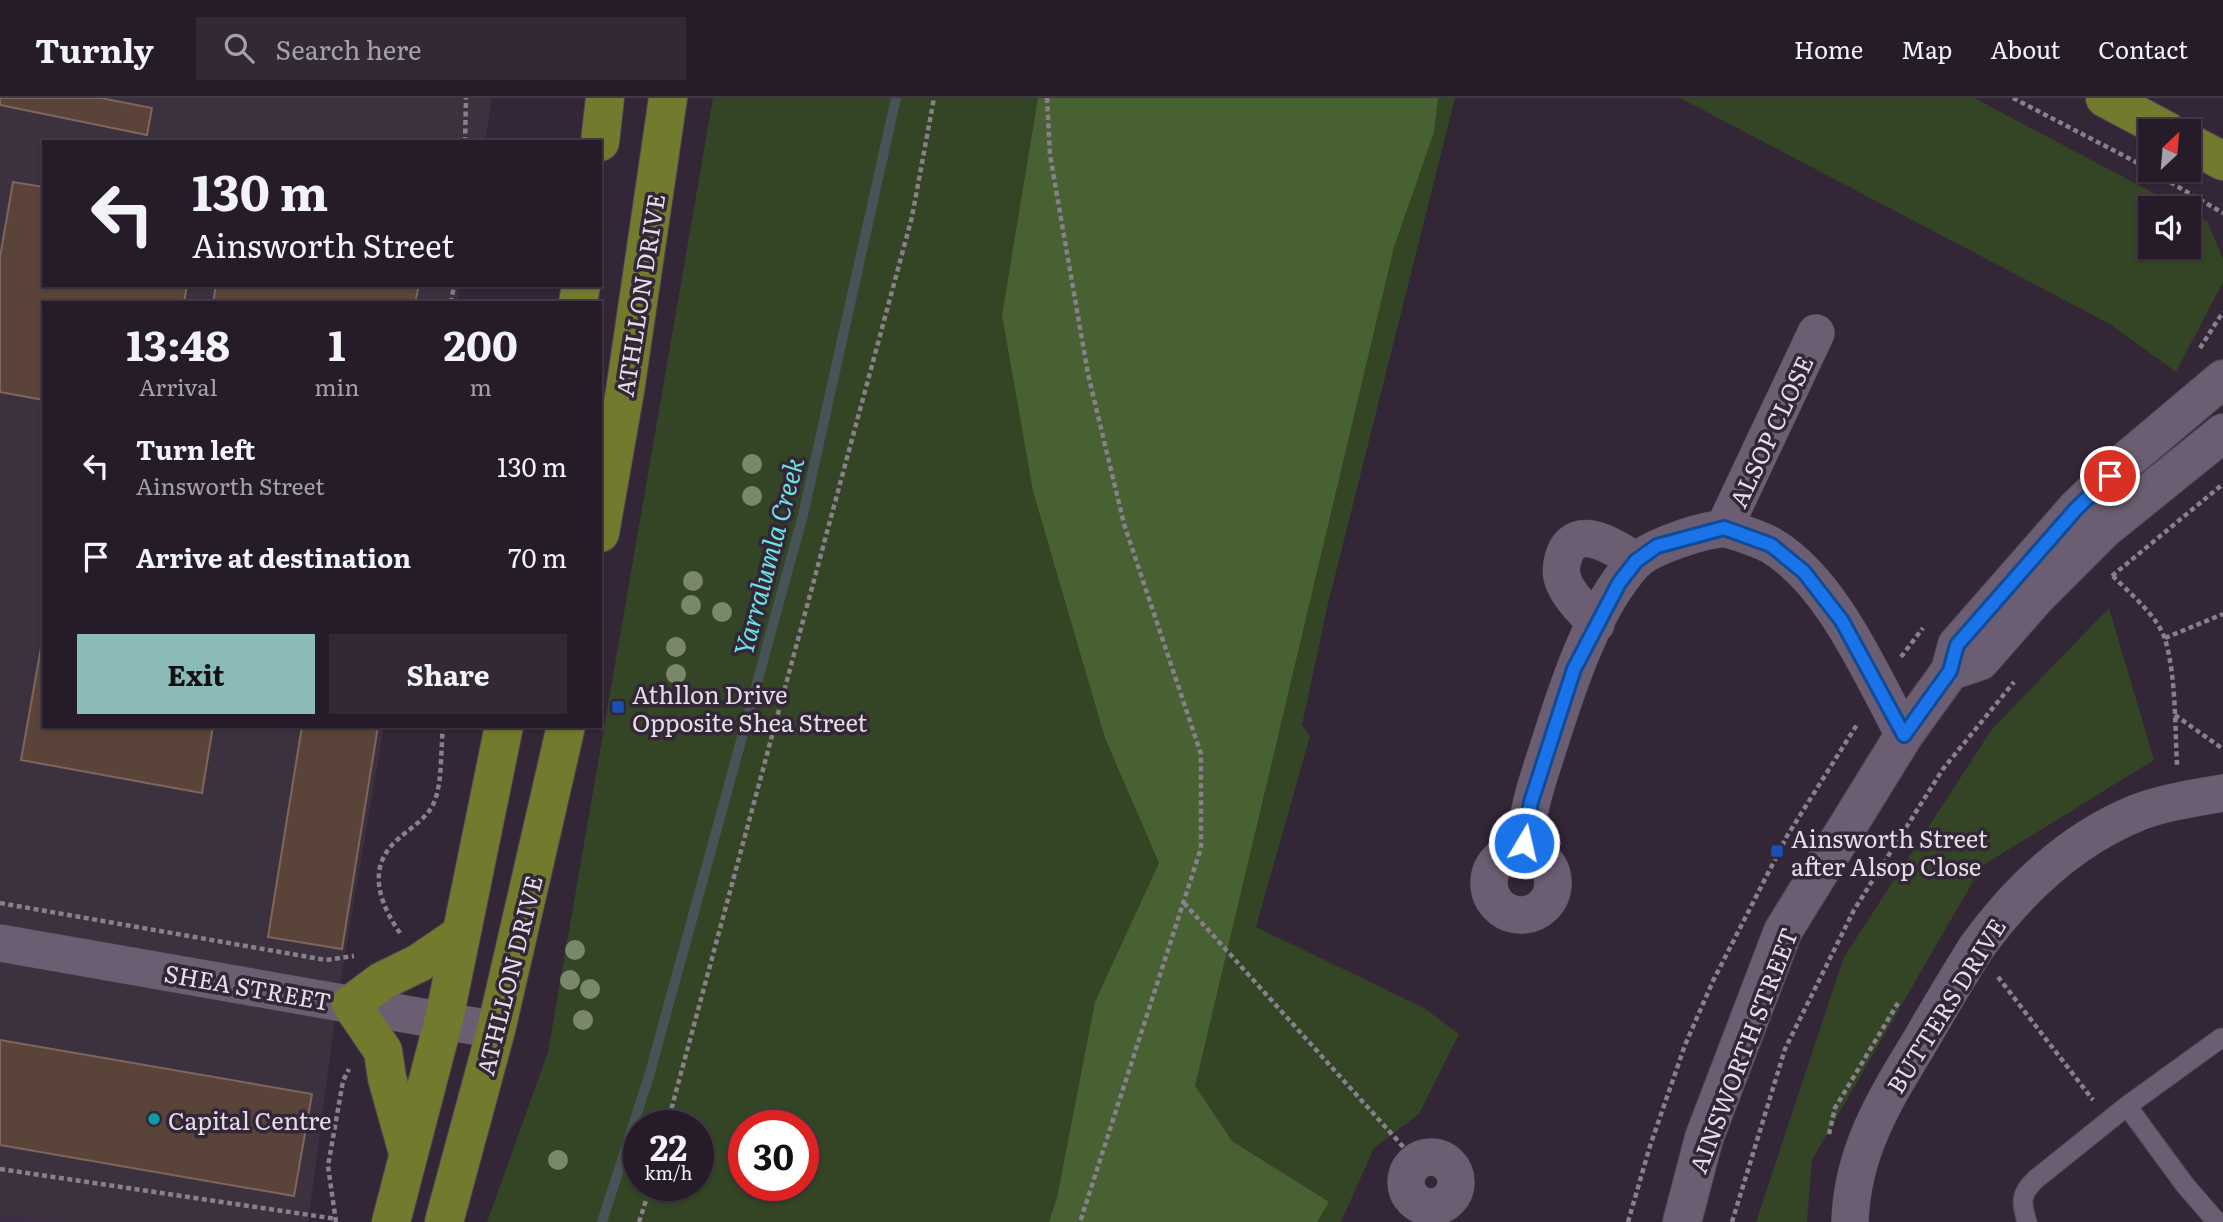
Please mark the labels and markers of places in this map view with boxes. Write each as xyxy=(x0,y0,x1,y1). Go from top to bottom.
pin xyxy=(2080,446,2140,506)
place label: Athllon Drive Opposite Shea Street xyxy=(632,676,868,739)
marker: Athllon Drive Opposite Shea Street xyxy=(610,699,626,715)
place label: Ainsworth Street after Alsop Close xyxy=(1791,820,1988,883)
marker: Ainsworth Street after Alsop Close xyxy=(1769,843,1785,859)
place label: Capital Centre xyxy=(168,1102,332,1137)
marker: Capital Centre xyxy=(146,1111,162,1127)

